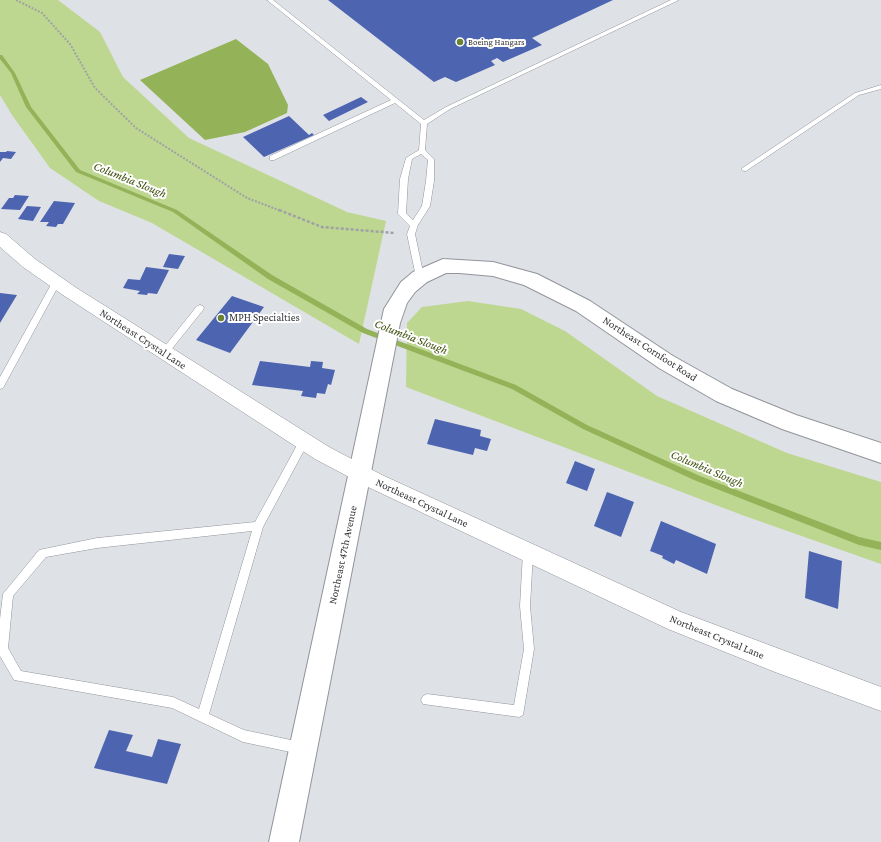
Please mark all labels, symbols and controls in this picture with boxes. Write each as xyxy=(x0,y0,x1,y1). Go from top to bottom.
marker: Boeing Hangars xyxy=(455,37,465,47)
place label: Boeing Hangars xyxy=(468,37,525,47)
water label: Columbia Slough xyxy=(92,159,168,201)
street label: Northeast Crystal Lane xyxy=(97,306,189,372)
place label: MPH Specialties xyxy=(229,311,300,325)
marker: MPH Specialties xyxy=(216,313,226,323)
street label: Northeast Cornfoot Road xyxy=(600,314,700,384)
water label: Columbia Slough xyxy=(372,316,450,358)
water label: Columbia Slough xyxy=(669,447,745,491)
street label: Northeast Crystal Lane xyxy=(374,476,470,530)
street label: Northeast 47th Avenue xyxy=(326,505,360,605)
street label: Northeast Crystal Lane xyxy=(668,612,766,662)

